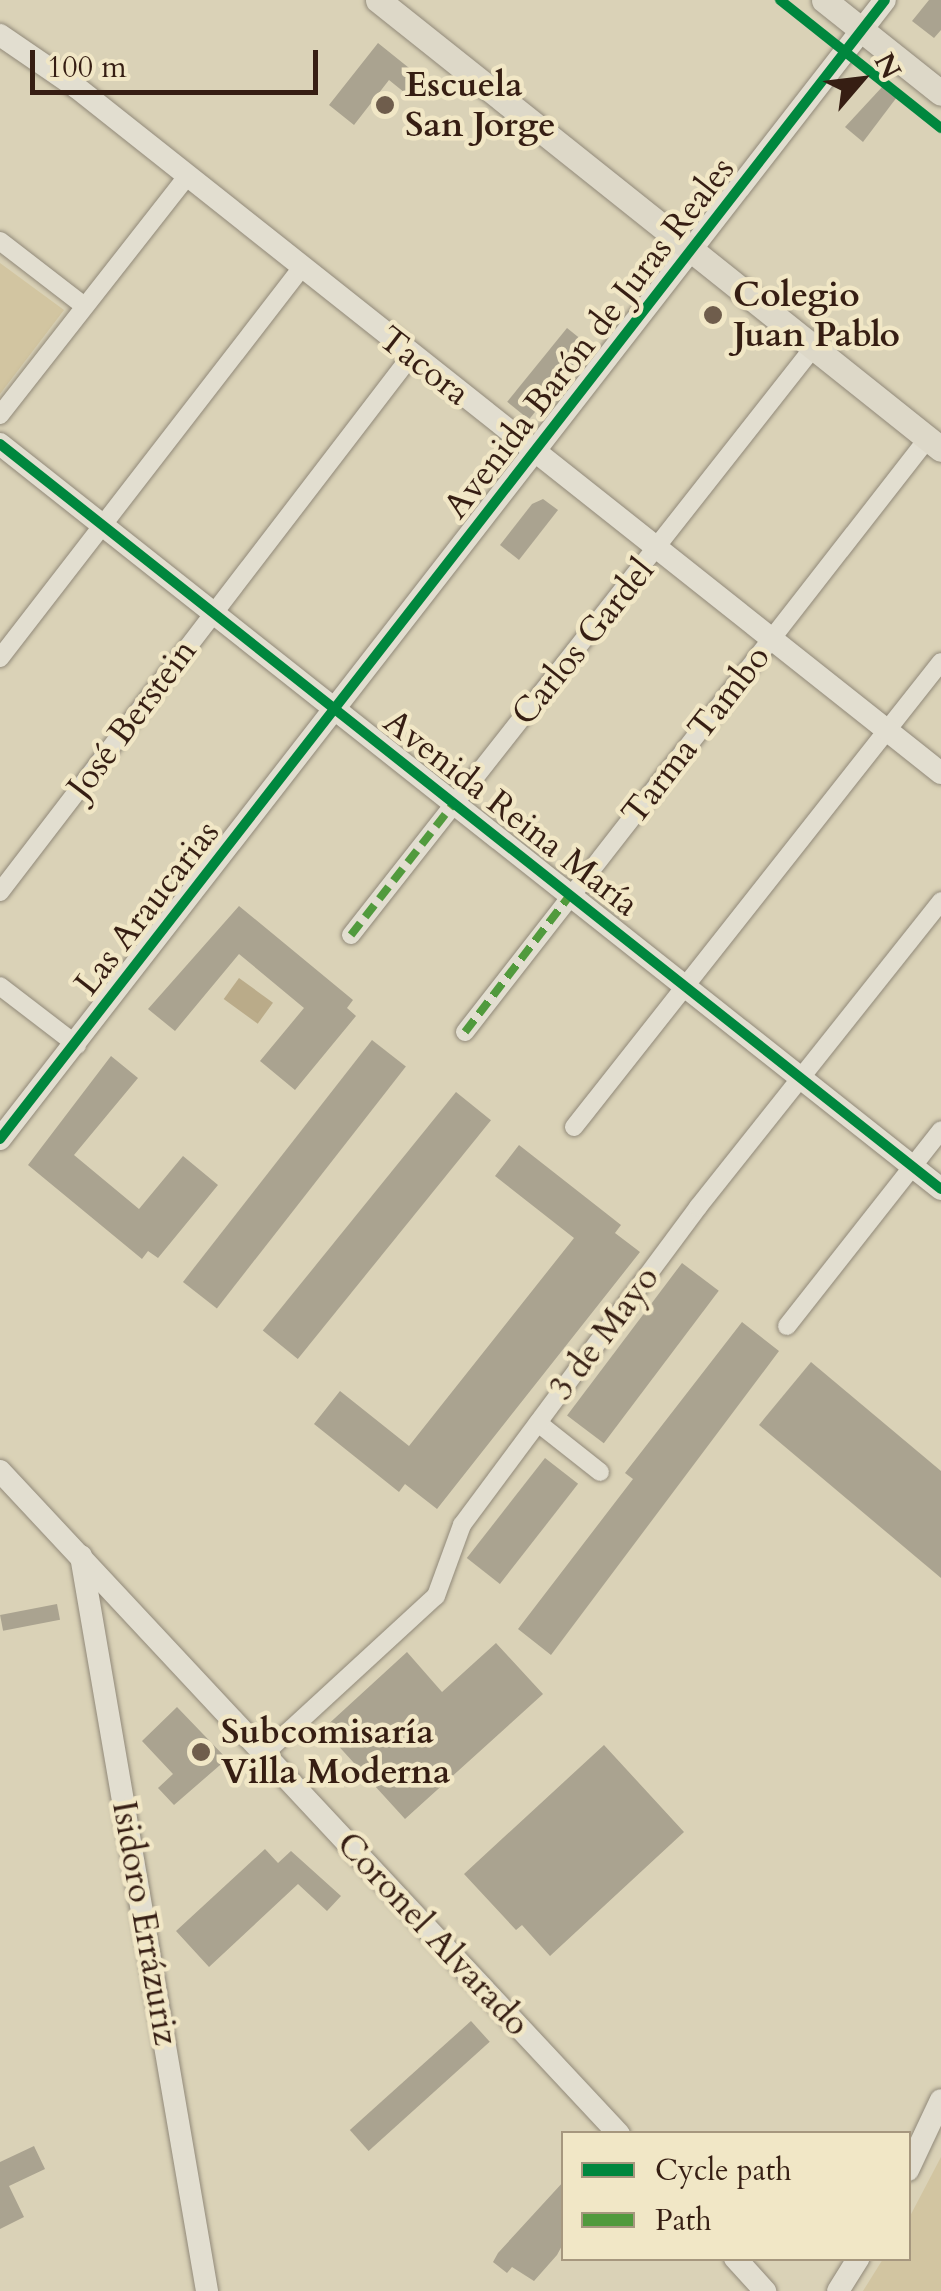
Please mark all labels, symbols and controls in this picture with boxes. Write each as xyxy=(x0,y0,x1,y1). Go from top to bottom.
scale bar xyxy=(35,30,322,92)
north arrow xyxy=(811,30,911,130)
text: N xyxy=(865,46,910,86)
text: 100 m xyxy=(47,47,127,88)
place label: Escuela San Jorge xyxy=(405,64,556,146)
marker: Escuela San Jorge xyxy=(374,94,396,116)
street label: Avenida Barón de Juras Reales xyxy=(435,149,743,527)
place label: Colegio Juan Pablo xyxy=(733,274,900,356)
marker: Colegio Juan Pablo xyxy=(702,304,724,326)
street label: Tacora xyxy=(370,318,478,414)
street label: Carlos Gardel xyxy=(503,550,663,734)
street label: José Berstein xyxy=(58,631,206,807)
street label: Tarma Tambo xyxy=(613,637,779,833)
street label: Avenida Reina María xyxy=(375,701,647,925)
street label: Las Araucarias xyxy=(66,812,228,1004)
street label: 3 de Mayo xyxy=(540,1258,668,1408)
place label: Subcomisaría Villa Moderna xyxy=(221,1711,450,1793)
marker: Subcomisaría Villa Moderna xyxy=(190,1741,212,1763)
street label: Isidoro Errázuriz xyxy=(103,1797,187,2049)
street label: Coronel Alvarado xyxy=(328,1823,538,2045)
legend xyxy=(561,2131,911,2261)
text: Cycle path xyxy=(655,2150,792,2191)
text: Path xyxy=(655,2200,712,2241)

